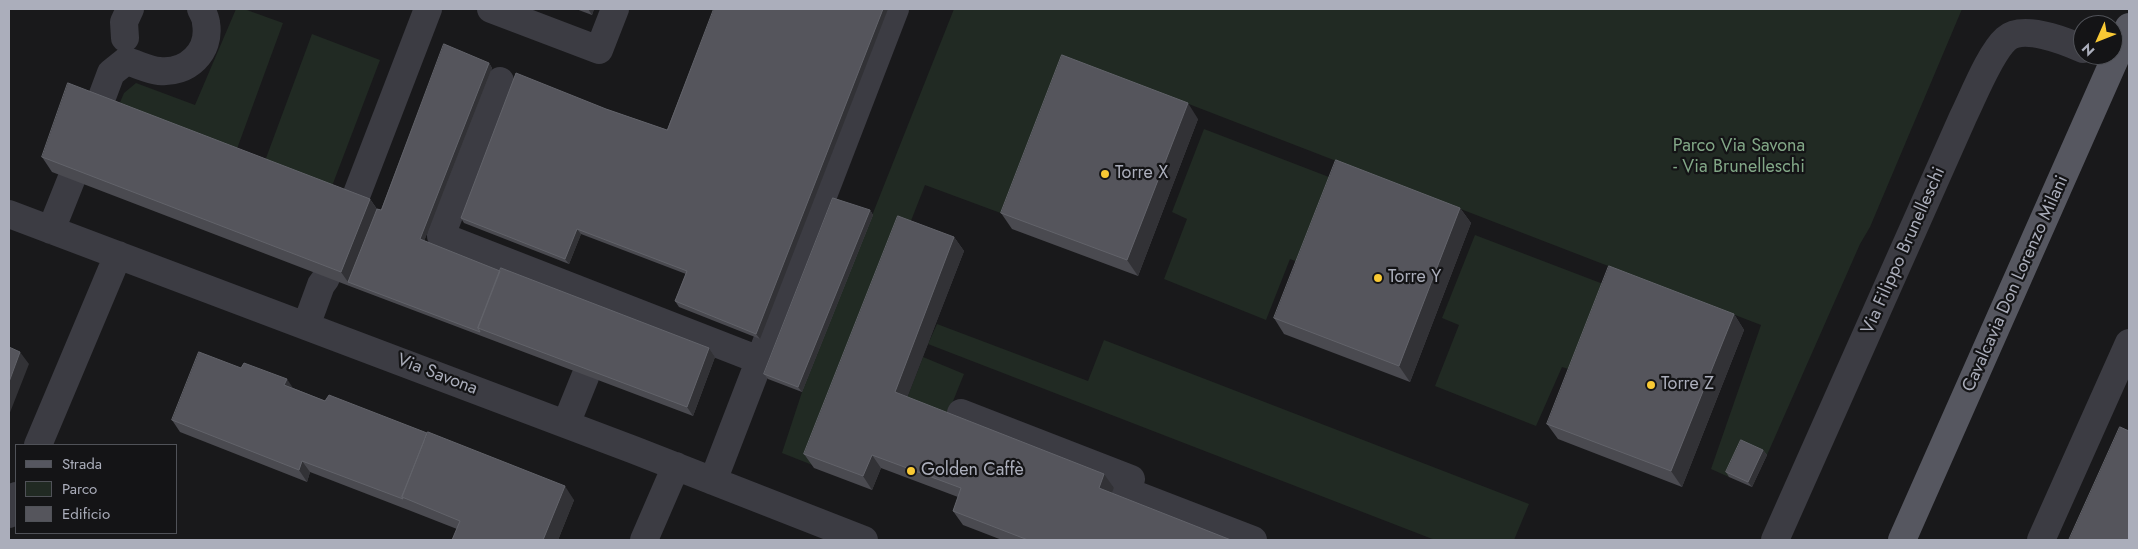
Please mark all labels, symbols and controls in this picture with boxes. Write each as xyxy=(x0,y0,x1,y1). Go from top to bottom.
north arrow xyxy=(2073,15,2123,65)
text: N xyxy=(2077,39,2099,61)
park label: Parco Via Savona - Via Brunelleschi xyxy=(1673,136,1805,178)
place label: Torre X xyxy=(1115,163,1168,185)
street label: Via Filippo Brunelleschi xyxy=(1857,164,1951,338)
marker: Torre X xyxy=(1099,168,1111,180)
street label: Cavalcavia Don Lorenzo Milani xyxy=(1958,173,2074,395)
place label: Torre Y xyxy=(1388,267,1441,289)
marker: Torre Y xyxy=(1372,272,1384,284)
street label: Via Savona xyxy=(394,350,480,400)
place label: Torre Z xyxy=(1661,374,1714,396)
marker: Torre Z xyxy=(1645,379,1657,391)
legend xyxy=(15,444,178,534)
text: Strada xyxy=(62,453,102,475)
place label: Golden Caffè xyxy=(921,460,1024,482)
marker: Golden Caffè xyxy=(905,465,917,477)
text: Parco xyxy=(62,478,97,500)
text: Edificio xyxy=(62,503,110,525)

